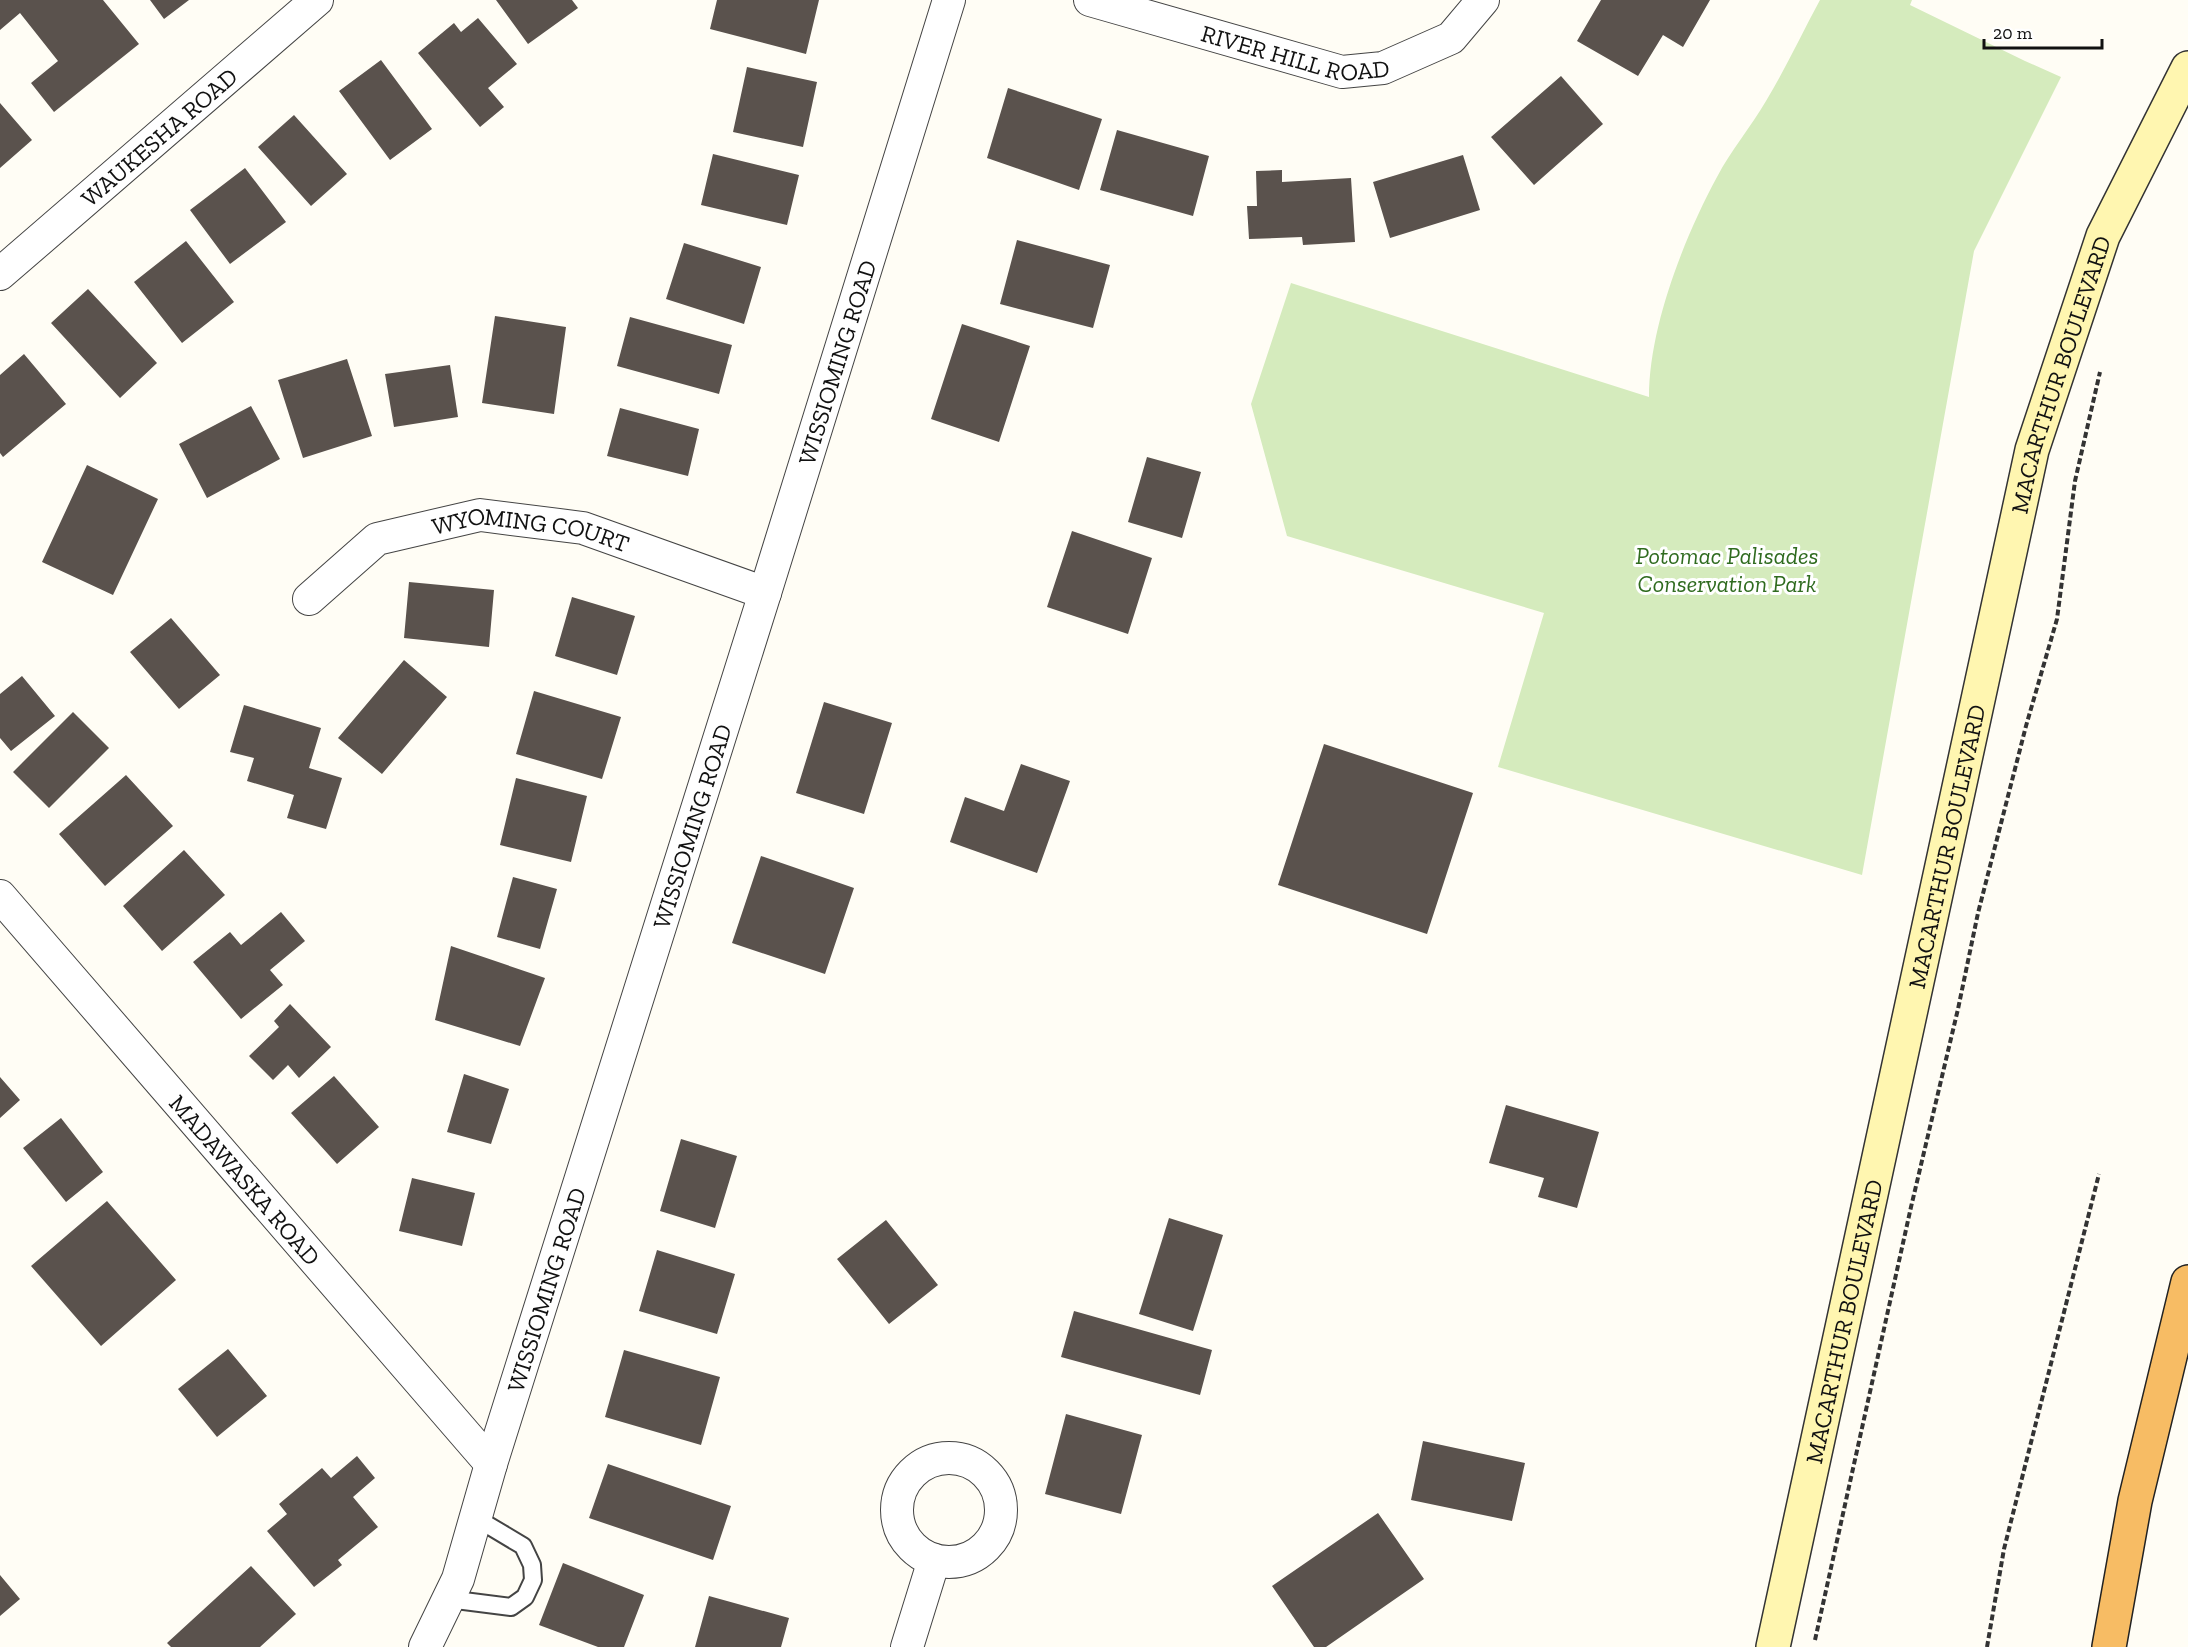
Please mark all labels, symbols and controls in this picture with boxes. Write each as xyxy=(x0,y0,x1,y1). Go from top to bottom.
scale bar xyxy=(1984,12,2102,50)
street label: RIVER HILL ROAD xyxy=(1198,18,1391,87)
text: 20 m xyxy=(1993,22,2033,44)
street label: WAUKESHA ROAD xyxy=(75,61,243,212)
street label: MACARTHUR BOULEVARD xyxy=(2004,232,2117,516)
street label: WISSIOMING ROAD xyxy=(791,256,882,468)
street label: WYOMING COURT xyxy=(429,500,634,558)
park label: Potomac Palisades Conservation Park xyxy=(1635,541,1819,598)
street label: MACARTHUR BOULEVARD xyxy=(1901,702,1991,991)
street label: WISSIOMING ROAD xyxy=(646,720,737,932)
street label: MADAWASKA ROAD xyxy=(164,1089,327,1271)
street label: MACARTHUR BOULEVARD xyxy=(1799,1177,1888,1466)
street label: WISSIOMING ROAD xyxy=(500,1184,592,1395)

